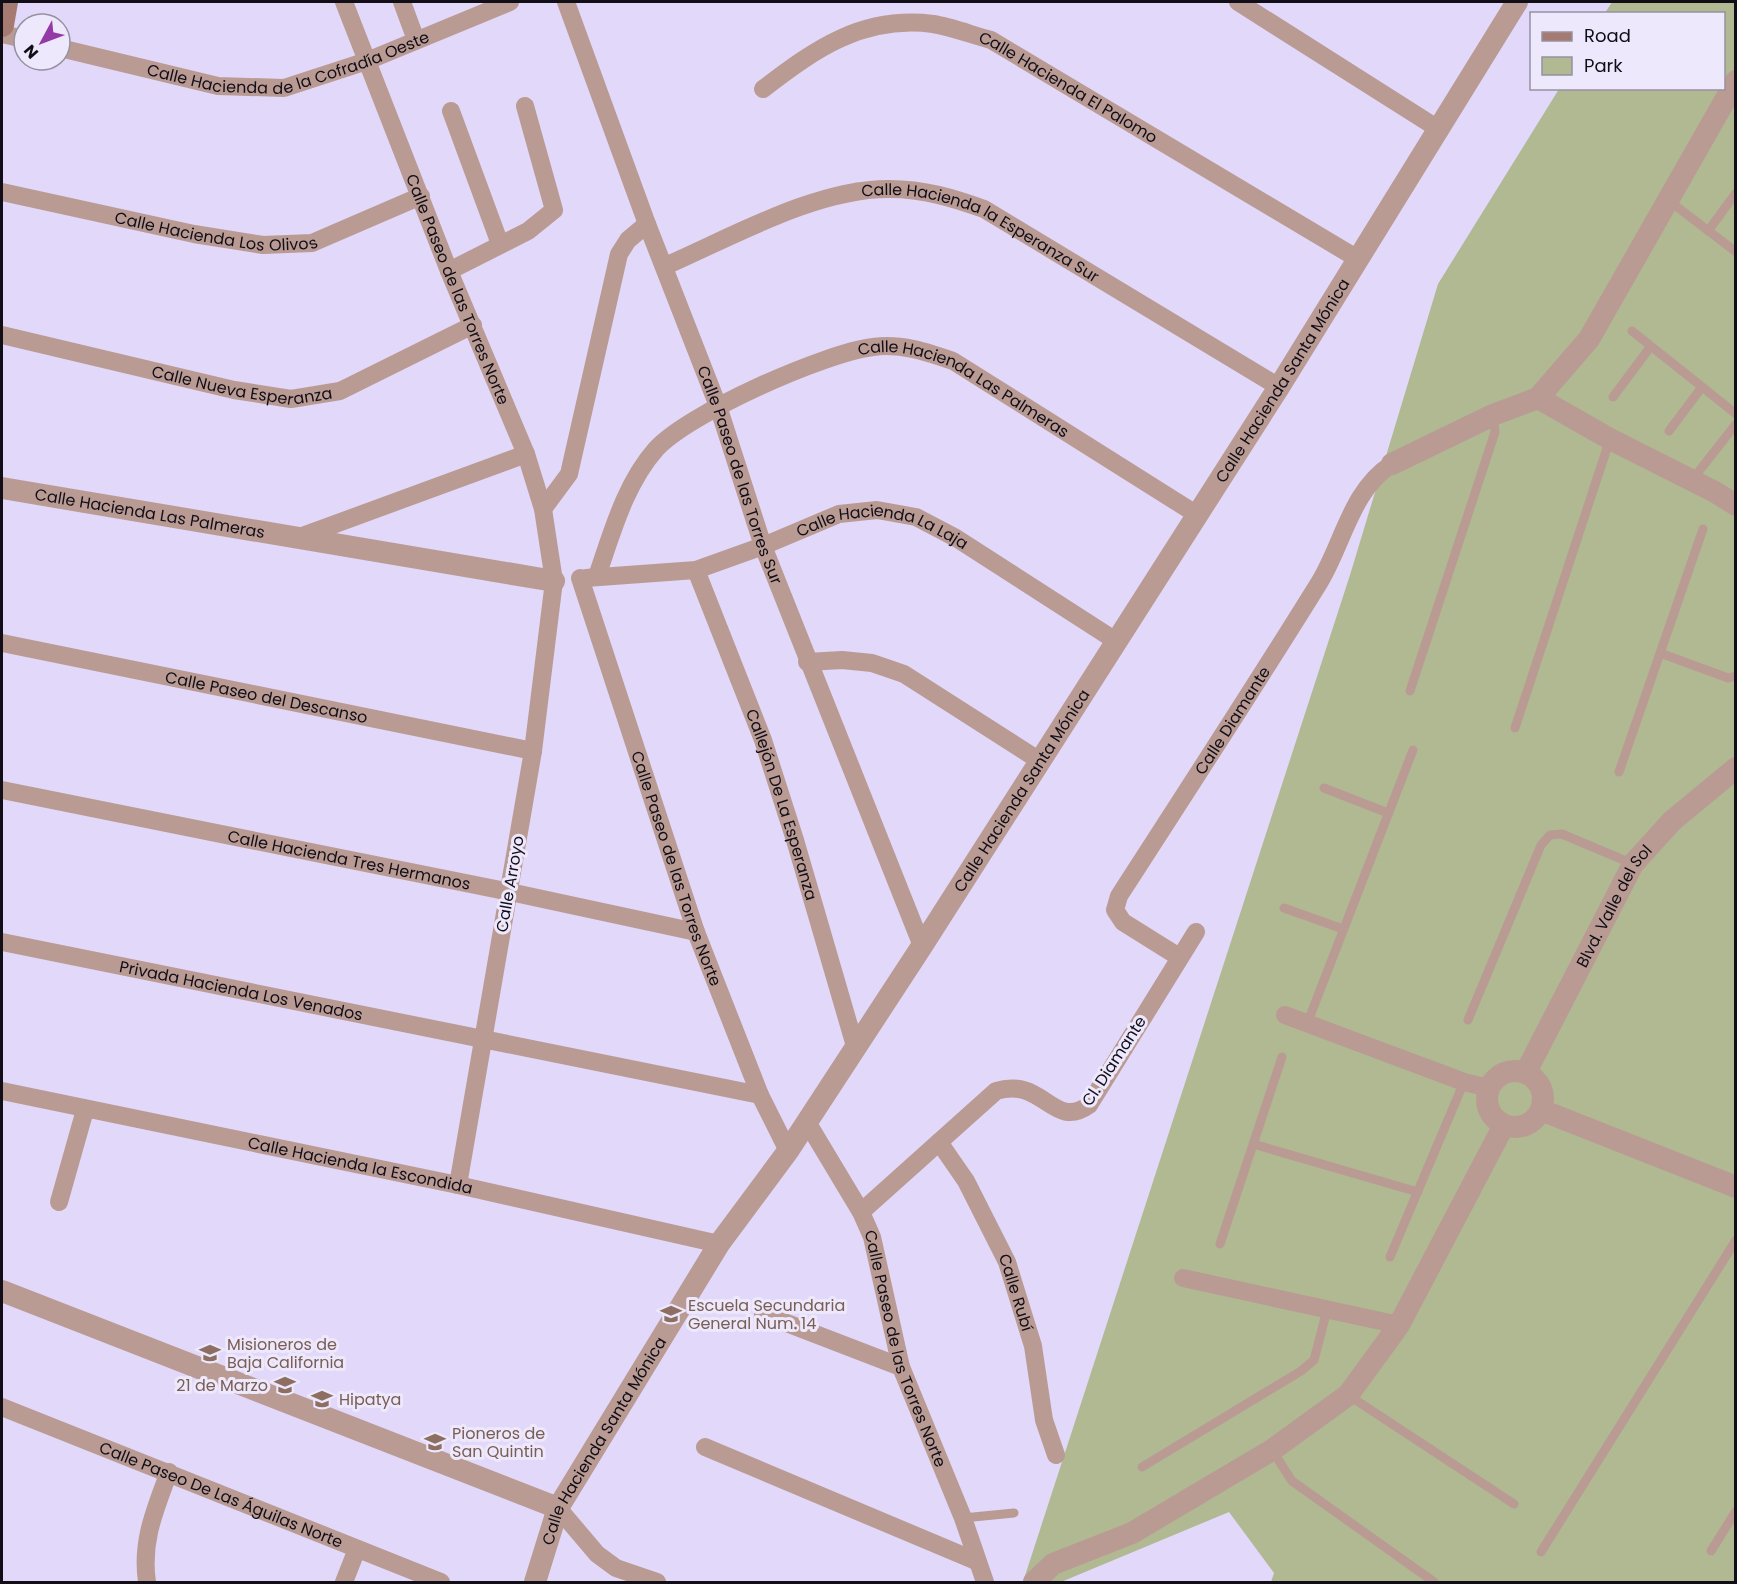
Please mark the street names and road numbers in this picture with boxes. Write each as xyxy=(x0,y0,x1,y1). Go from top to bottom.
street label: Calle Hacienda de la Cofradía Oeste xyxy=(145,25,433,99)
street label: Calle Hacienda El Palomo xyxy=(976,26,1162,148)
street label: Calle Paseo de las Torres Norte xyxy=(401,171,515,408)
street label: Calle Hacienda la Esperanza Sur xyxy=(860,177,1104,288)
street label: Calle Hacienda Los Olivos xyxy=(112,205,321,257)
street label: Calle Hacienda Santa Mónica xyxy=(1209,274,1355,487)
street label: Calle Hacienda Las Palmeras xyxy=(856,334,1074,443)
street label: Calle Nueva Esperanza xyxy=(150,359,334,411)
street label: Calle Paseo de las Torres Sur xyxy=(692,362,789,588)
street label: Calle Hacienda Las Palmeras xyxy=(33,482,267,544)
street label: Calle Hacienda La Laja xyxy=(792,498,973,555)
street label: Calle Diamante xyxy=(1189,662,1276,779)
street label: Calle Paseo del Descanso xyxy=(163,665,370,729)
street label: Calle Hacienda Santa Mónica xyxy=(948,684,1095,897)
street label: Callejón De La Esperanza xyxy=(740,705,823,903)
street label: Calle Paseo de las Torres Norte xyxy=(626,748,728,989)
street label: Calle Hacienda Tres Hermanos xyxy=(226,824,473,895)
street label: Calle Arroyo xyxy=(490,834,530,934)
street label: Blvd. Valle del Sol xyxy=(1570,839,1657,971)
street label: Privada Hacienda Los Venados xyxy=(118,955,365,1026)
street label: Cl. Diamante xyxy=(1076,1011,1152,1111)
street label: Calle Hacienda la Escondida xyxy=(246,1130,475,1200)
street label: Calle Paseo de las Torres Norte xyxy=(859,1226,952,1471)
street label: Calle Rubí xyxy=(993,1249,1039,1334)
street label: Calle Hacienda Santa Mónica xyxy=(536,1332,671,1548)
street label: Calle Paseo De Las Águilas Norte xyxy=(96,1435,347,1553)

